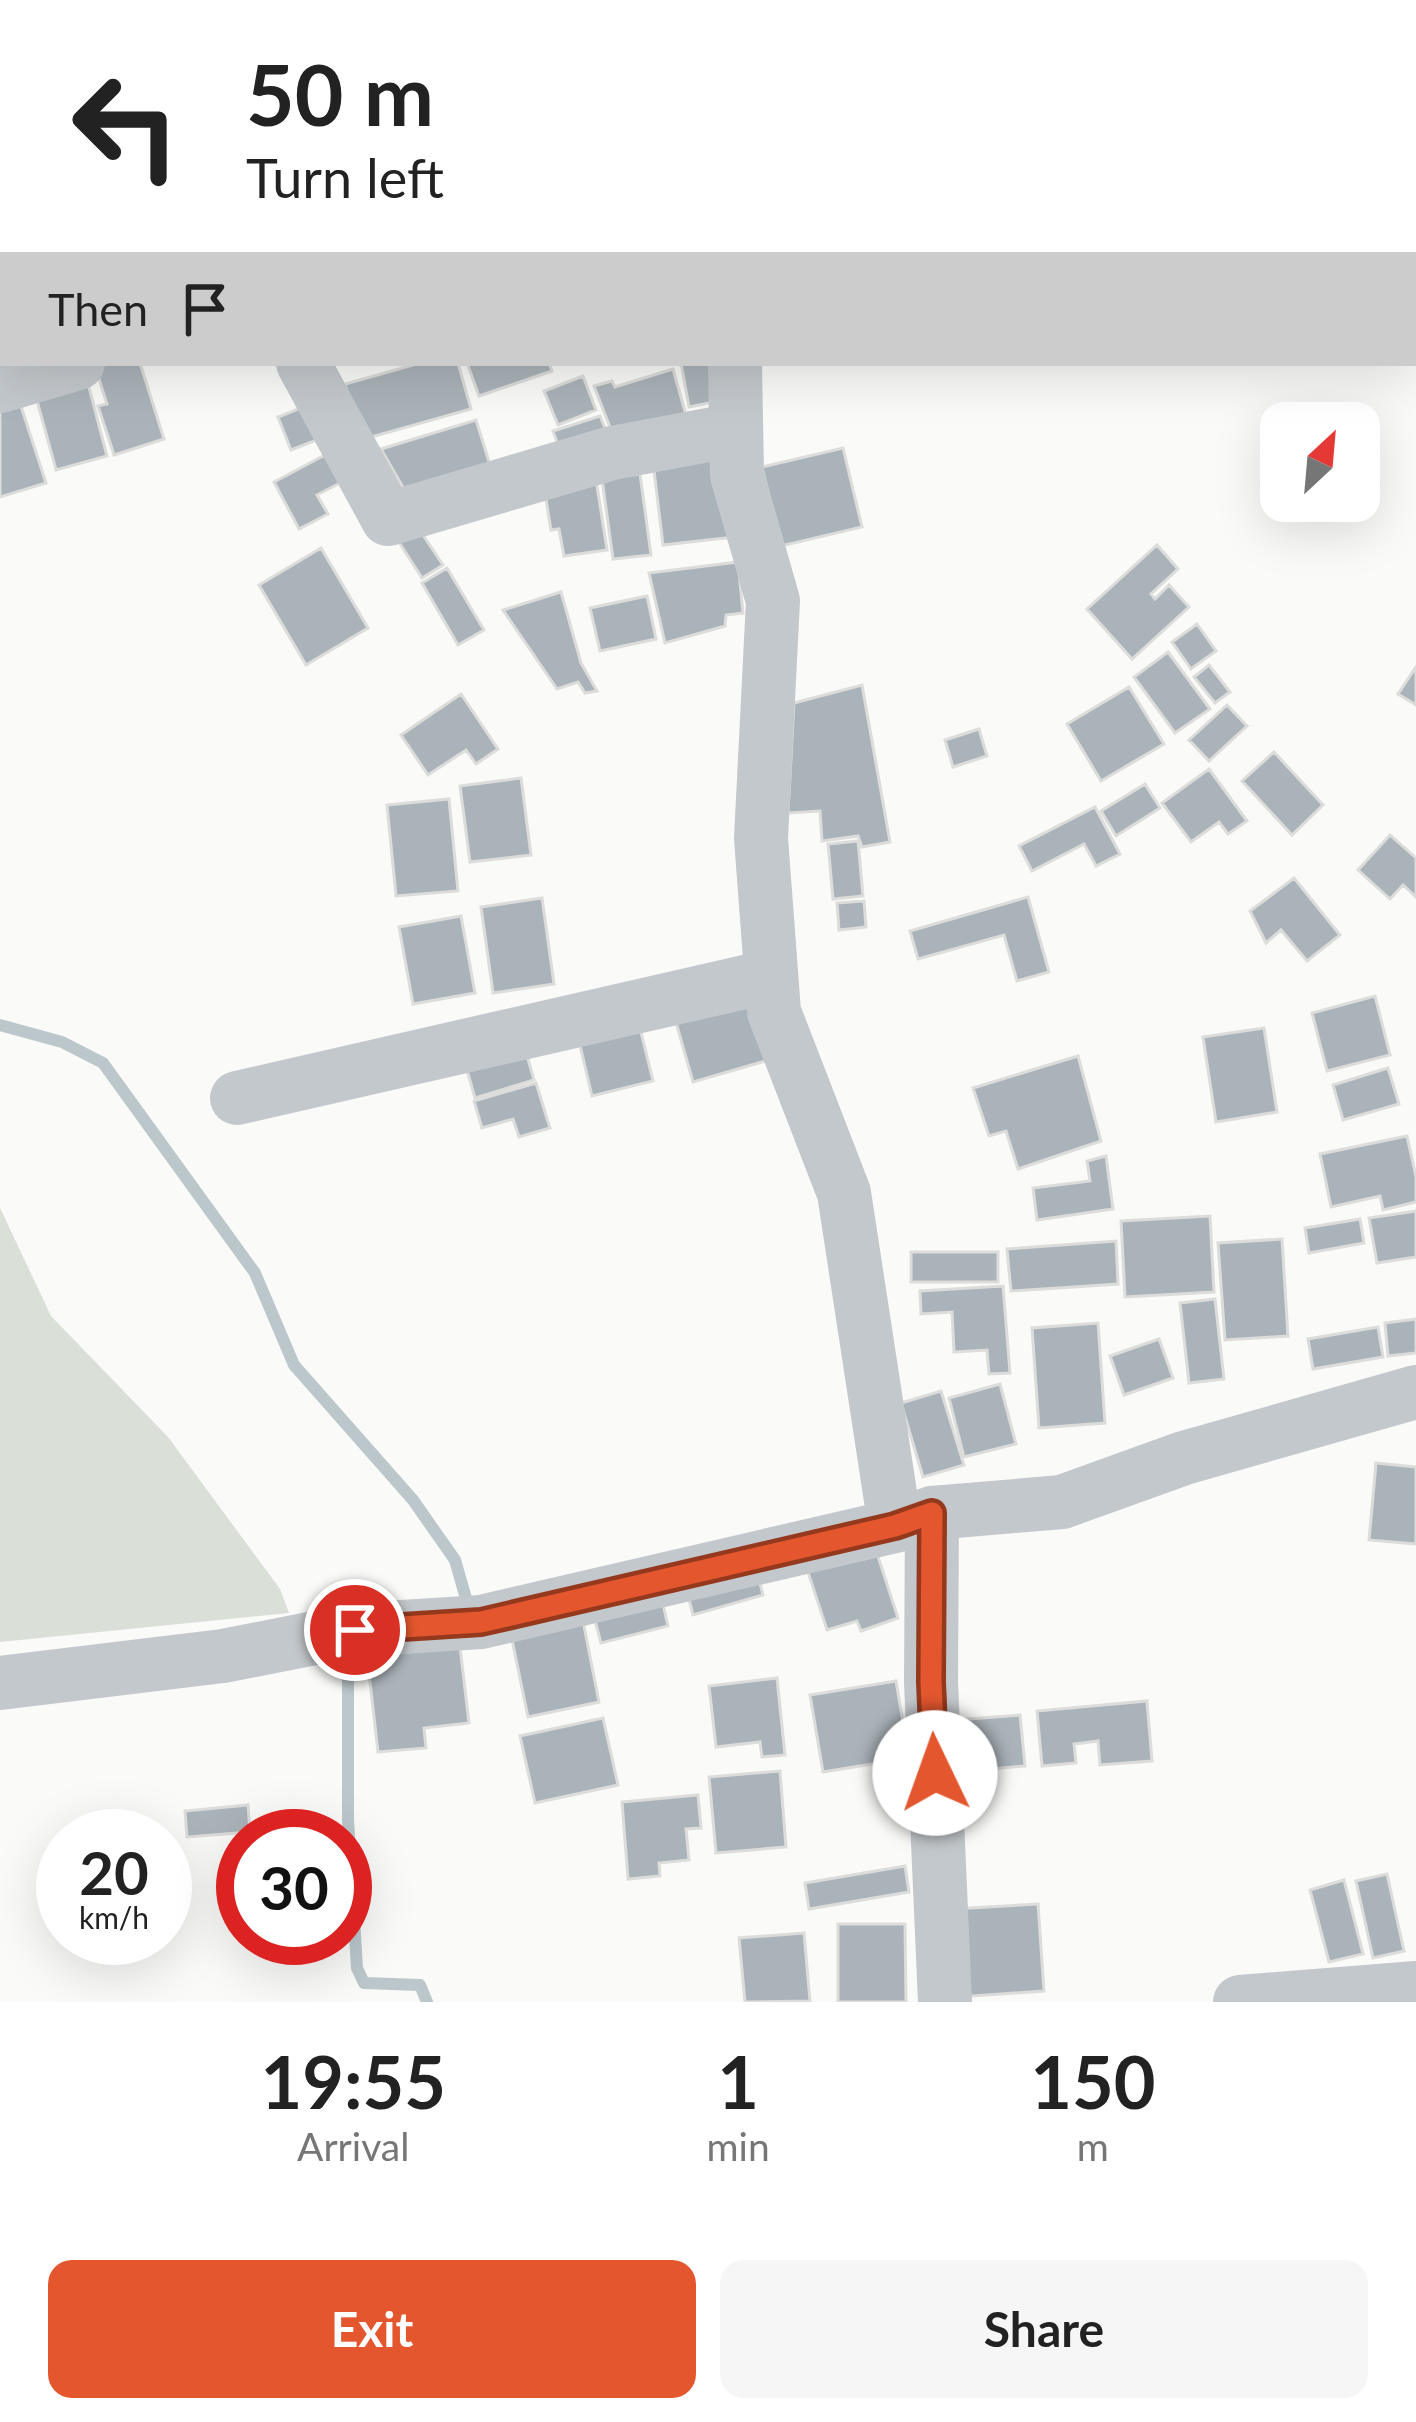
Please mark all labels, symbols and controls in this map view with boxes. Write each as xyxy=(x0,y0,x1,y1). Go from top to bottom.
text: 50 m xyxy=(246,43,434,144)
icon: left xyxy=(48,48,204,204)
text: Turn left xyxy=(246,145,444,210)
icon: arrive xyxy=(172,276,238,342)
text: Then xyxy=(48,282,148,336)
north arrow xyxy=(1260,402,1380,522)
map controls xyxy=(1260,402,1380,522)
pin xyxy=(304,1579,406,1681)
icon: arrive xyxy=(322,1597,388,1663)
position arrow xyxy=(872,1710,998,1836)
speed limit sign: 30 xyxy=(216,1809,372,1965)
text: 20 xyxy=(79,1836,149,1908)
text: km/h xyxy=(79,1899,149,1935)
text: 19:55 xyxy=(260,2038,446,2124)
text: 1 xyxy=(717,2038,759,2124)
text: 150 xyxy=(1030,2038,1155,2124)
text: Arrival xyxy=(297,2123,409,2169)
text: min xyxy=(707,2123,770,2169)
text: m xyxy=(1077,2123,1109,2169)
button: Exit xyxy=(48,2260,696,2398)
button: Share xyxy=(720,2260,1368,2398)

